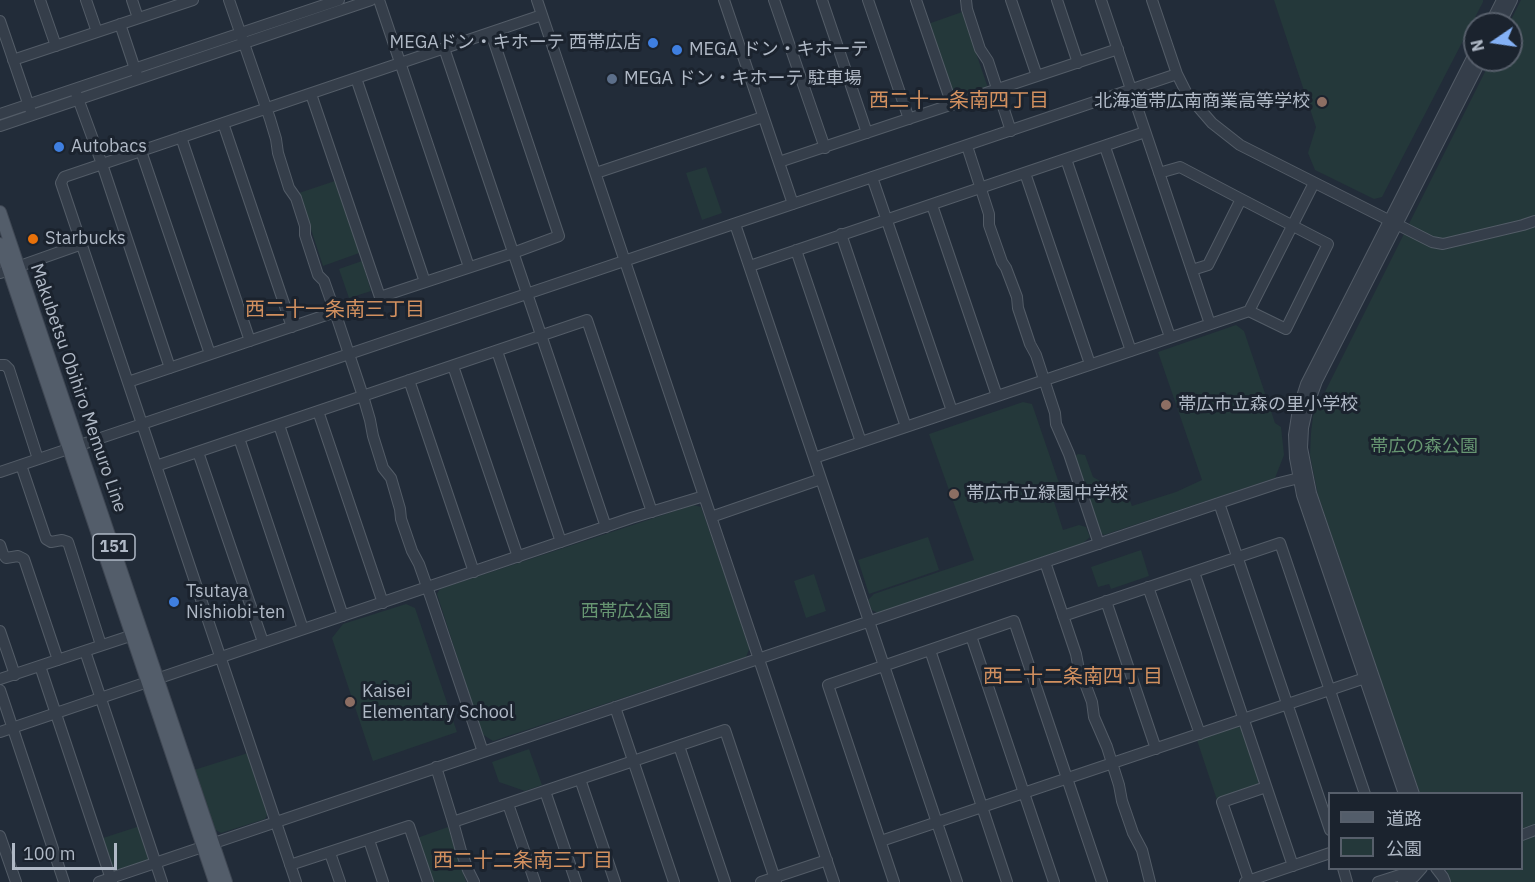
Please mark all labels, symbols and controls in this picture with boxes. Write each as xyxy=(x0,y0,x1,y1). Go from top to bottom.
north arrow xyxy=(1463,12,1523,72)
place label: MEGAドン・キホーテ 西帯広店 xyxy=(390,32,641,54)
marker: MEGAドン・キホーテ 西帯広店 xyxy=(646,36,660,50)
text: N xyxy=(1466,38,1488,53)
place label: MEGA ドン・キホーテ xyxy=(689,39,868,61)
marker: MEGA ドン・キホーテ xyxy=(670,43,684,57)
place label: MEGA ドン・キホーテ 駐車場 xyxy=(624,68,862,90)
marker: MEGA ドン・キホーテ 駐車場 xyxy=(605,72,619,86)
district label: 西二十一条南四丁目 xyxy=(869,89,1049,113)
place label: 北海道帯広南商業高等学校 xyxy=(1094,91,1310,113)
marker: 北海道帯広南商業高等学校 xyxy=(1315,95,1329,109)
place label: Autobacs xyxy=(71,136,147,158)
marker: Autobacs xyxy=(52,140,66,154)
place label: Starbucks xyxy=(45,228,126,250)
marker: Starbucks xyxy=(26,232,40,246)
street label: Makubetsu Obihiro Memuro Line xyxy=(25,261,131,515)
district label: 西二十一条南三丁目 xyxy=(245,298,425,322)
place label: 帯広市立森の里小学校 xyxy=(1178,394,1358,416)
marker: 帯広市立森の里小学校 xyxy=(1159,398,1173,412)
park label: 帯広の森公園 xyxy=(1370,436,1478,458)
place label: 帯広市立緑園中学校 xyxy=(966,483,1128,505)
marker: 帯広市立緑園中学校 xyxy=(947,487,961,501)
road number: 151 xyxy=(93,534,135,560)
place label: Tsutaya Nishiobi-ten xyxy=(186,581,285,624)
marker: Tsutaya Nishiobi-ten xyxy=(167,595,181,609)
park label: 西帯広公園 xyxy=(581,601,671,623)
district label: 西二十二条南四丁目 xyxy=(983,665,1163,689)
place label: Kaisei Elementary School xyxy=(362,681,514,724)
marker: Kaisei Elementary School xyxy=(343,695,357,709)
legend xyxy=(1328,792,1523,870)
text: 道路 xyxy=(1386,807,1422,830)
scale bar xyxy=(15,831,120,869)
text: 公園 xyxy=(1386,837,1422,860)
text: 100 m xyxy=(23,842,75,865)
district label: 西二十二条南三丁目 xyxy=(433,849,613,873)

